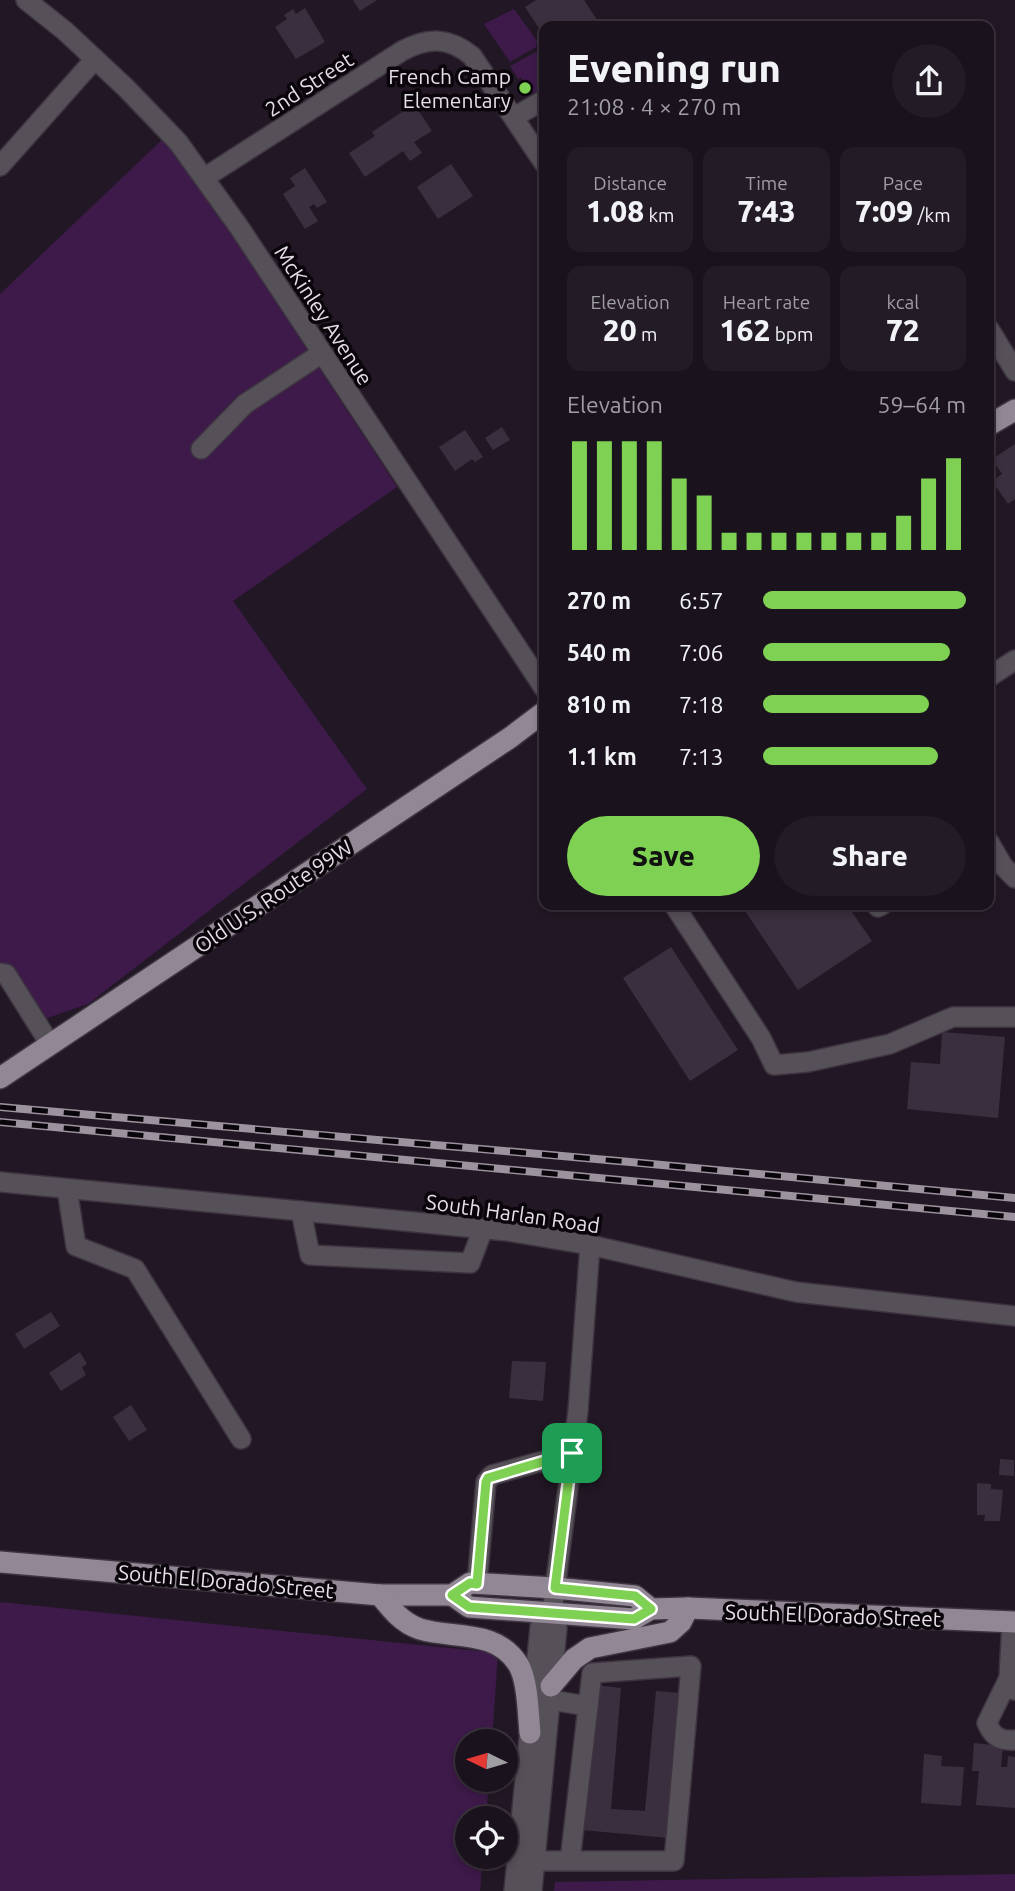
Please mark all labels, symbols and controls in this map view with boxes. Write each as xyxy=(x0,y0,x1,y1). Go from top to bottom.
button: share xyxy=(892,44,966,118)
street label: 2nd Street xyxy=(261,47,357,121)
text: Evening run xyxy=(567,47,781,89)
place label: French Camp Elementary xyxy=(388,64,511,112)
marker: French Camp Elementary xyxy=(517,80,533,96)
text: 21:08 · 4 × 270 m xyxy=(567,94,741,119)
text: Distance xyxy=(593,172,667,194)
text: Time xyxy=(745,172,788,194)
text: Pace xyxy=(883,172,923,194)
text: 1.08 xyxy=(586,194,644,228)
text: 7:43 xyxy=(737,194,796,228)
text: 7:09 xyxy=(855,194,913,228)
text: km xyxy=(644,204,674,226)
text: /km xyxy=(913,204,951,226)
street label: McKinley Avenue xyxy=(270,241,378,389)
text: Elevation xyxy=(591,291,670,313)
text: Heart rate xyxy=(723,291,810,313)
text: kcal xyxy=(886,291,919,313)
text: 20 xyxy=(603,313,637,347)
text: 162 xyxy=(720,313,770,347)
text: 72 xyxy=(886,313,920,347)
text: m xyxy=(637,323,657,345)
text: bpm xyxy=(770,323,813,345)
text: Elevation xyxy=(567,392,663,417)
text: 59–64 m xyxy=(878,392,966,417)
text: 270 m xyxy=(567,588,631,613)
text: 6:57 xyxy=(679,588,724,613)
text: 540 m xyxy=(567,640,631,665)
text: 7:06 xyxy=(679,640,724,665)
text: 810 m xyxy=(567,692,631,717)
text: 7:18 xyxy=(679,692,724,717)
text: 1.1 km xyxy=(567,744,637,769)
text: 7:13 xyxy=(679,744,724,769)
button: Save xyxy=(567,816,760,896)
button: Share xyxy=(774,816,966,896)
street label: Old U.S. Route 99W xyxy=(190,834,356,958)
street label: South Harlan Road xyxy=(425,1189,601,1237)
pin xyxy=(542,1423,602,1483)
icon: arrive xyxy=(553,1434,591,1472)
street label: South El Dorado Street xyxy=(117,1560,335,1602)
street label: South El Dorado Street xyxy=(725,1599,941,1631)
north arrow xyxy=(455,1729,518,1792)
map controls xyxy=(455,1729,518,1869)
button: locate xyxy=(455,1806,518,1869)

